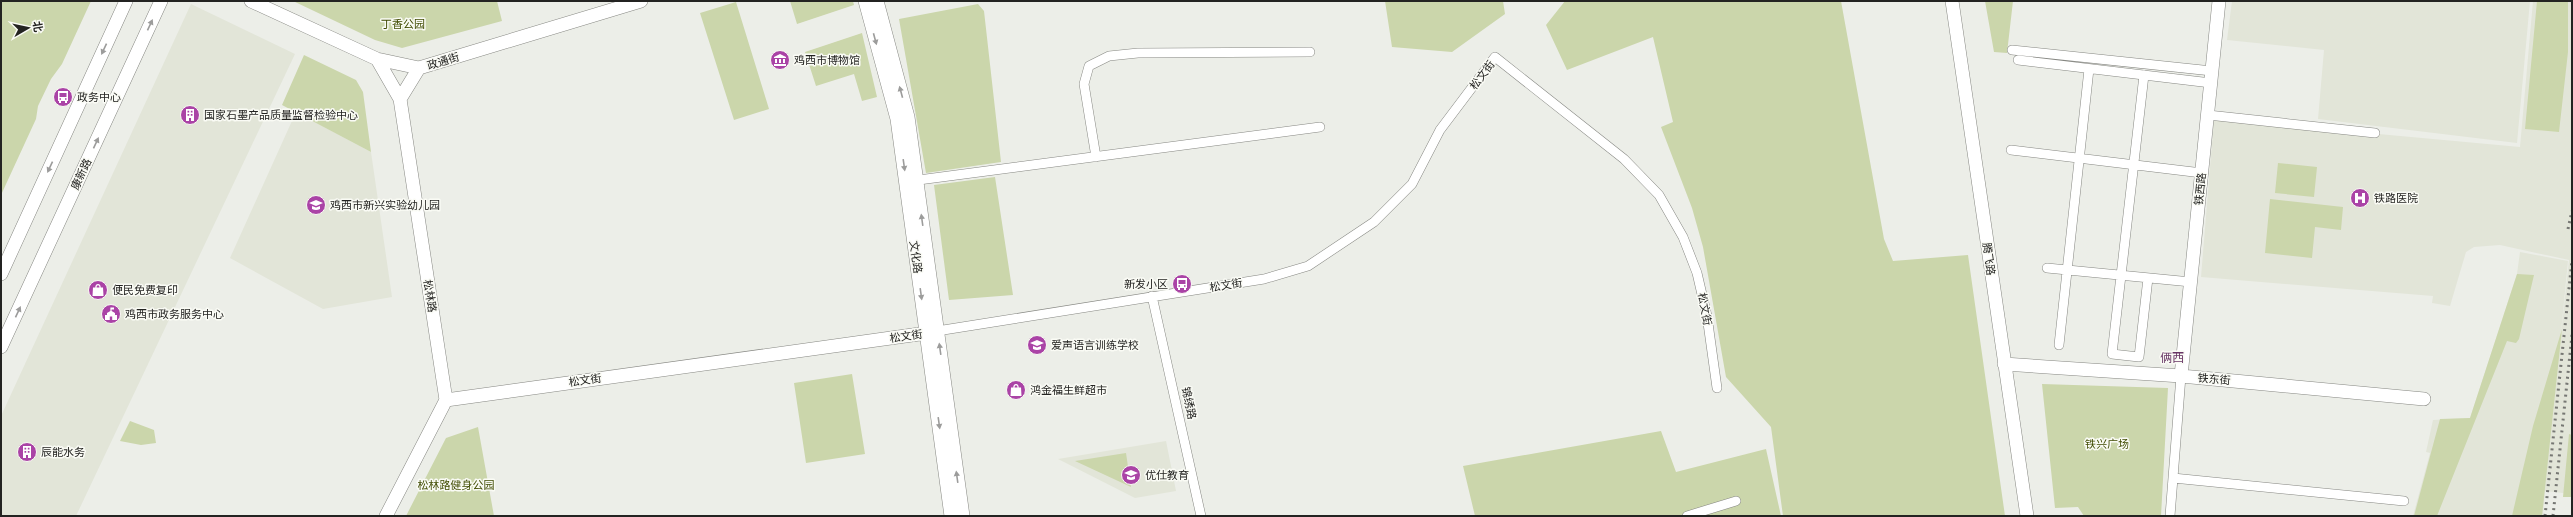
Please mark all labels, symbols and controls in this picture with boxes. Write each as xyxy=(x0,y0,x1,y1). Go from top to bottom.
north arrow xyxy=(8,8,48,48)
park label: 丁香公园 xyxy=(381,18,425,31)
one-way arrow xyxy=(147,19,153,30)
text: 北 xyxy=(30,20,45,33)
one-way arrow xyxy=(873,32,879,45)
one-way arrow xyxy=(101,44,107,55)
museum icon: 鸡西市博物馆 xyxy=(769,49,791,71)
street label: 政通街 xyxy=(425,50,461,73)
place label: 鸡西市博物馆 xyxy=(794,54,860,67)
street label: 松文街 xyxy=(1467,58,1498,92)
one-way arrow xyxy=(898,85,904,98)
bus stop icon: 政务中心 xyxy=(52,86,74,108)
place label: 政务中心 xyxy=(77,91,121,104)
building icon: 国家石墨产品质量监督检验中心 xyxy=(179,104,201,126)
place label: 国家石墨产品质量监督检验中心 xyxy=(204,109,358,122)
one-way arrow xyxy=(93,137,99,148)
street label: 康新路 xyxy=(69,157,94,192)
one-way arrow xyxy=(901,159,907,171)
one-way arrow xyxy=(46,162,52,174)
street label: 铁西路 xyxy=(2192,172,2209,206)
hospital icon: 铁路医院 xyxy=(2349,187,2371,209)
place label: 铁路医院 xyxy=(2374,192,2418,205)
school or university icon: 鸡西市新兴实验幼儿园 xyxy=(305,194,327,216)
place label: 鸡西市新兴实验幼儿园 xyxy=(330,199,440,212)
one-way arrow xyxy=(919,214,925,226)
street label: 文化路 xyxy=(907,240,924,274)
street label: 腾飞路 xyxy=(1980,242,1997,276)
bus stop icon: 新发小区 xyxy=(1171,273,1193,295)
street label: 松文街 xyxy=(1209,276,1243,294)
place label: 新发小区 xyxy=(1124,278,1168,291)
shop icon: 便民免费复印 xyxy=(87,279,109,301)
street label: 松林路 xyxy=(421,279,439,313)
place label: 便民免费复印 xyxy=(112,284,178,297)
one-way arrow xyxy=(918,288,924,300)
street label: 松文街 xyxy=(1695,292,1714,327)
public building icon: 鸡西市政务服务中心 xyxy=(100,303,122,325)
one-way arrow xyxy=(15,306,21,317)
place label: 鸡西市政务服务中心 xyxy=(125,308,224,321)
street label: 松文街 xyxy=(889,328,923,345)
school or university icon: 爱声语言训练学校 xyxy=(1026,334,1048,356)
place label: 爱声语言训练学校 xyxy=(1051,339,1139,352)
one-way arrow xyxy=(937,342,943,355)
district label: 俩西 xyxy=(2160,351,2184,365)
street label: 松文街 xyxy=(568,372,602,389)
street label: 铁东街 xyxy=(2197,372,2231,387)
shop icon: 鸿金福生鲜超市 xyxy=(1005,379,1027,401)
place label: 鸿金福生鲜超市 xyxy=(1030,384,1107,397)
street label: 锦绣路 xyxy=(1179,386,1198,421)
one-way arrow xyxy=(936,417,942,429)
park label: 铁兴广场 xyxy=(2085,438,2129,451)
building icon: 辰能水务 xyxy=(16,441,38,463)
place label: 辰能水务 xyxy=(41,446,85,459)
school or university icon: 优仕教育 xyxy=(1120,464,1142,486)
place label: 优仕教育 xyxy=(1145,469,1189,482)
one-way arrow xyxy=(954,471,960,483)
park label: 松林路健身公园 xyxy=(418,479,495,492)

